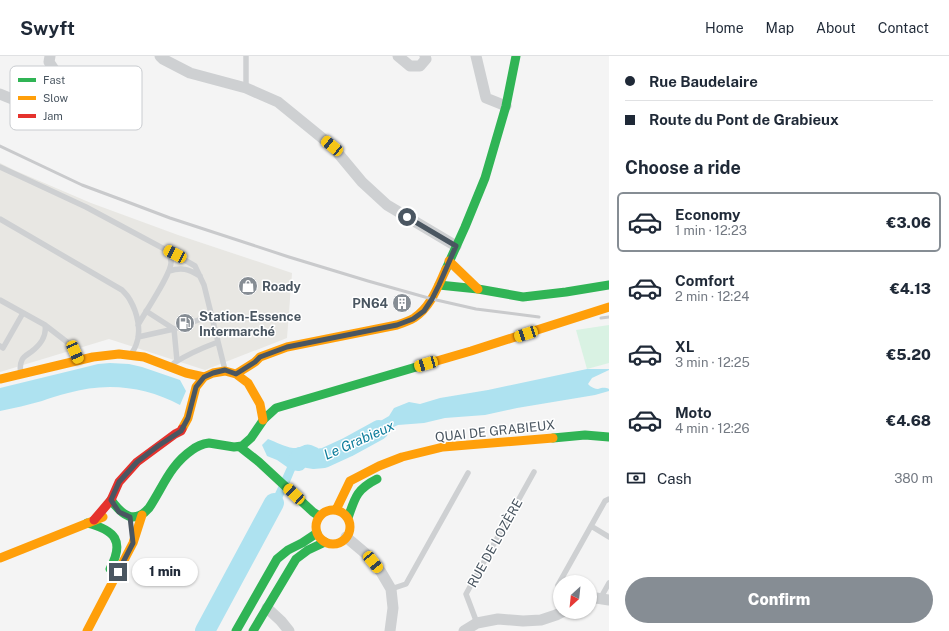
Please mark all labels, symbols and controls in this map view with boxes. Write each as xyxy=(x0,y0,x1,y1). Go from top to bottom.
text: Swyft xyxy=(20,17,75,39)
text: Home xyxy=(705,20,744,36)
text: Map xyxy=(766,20,794,36)
text: About xyxy=(816,20,856,36)
text: Contact xyxy=(878,20,929,36)
legend xyxy=(10,66,142,130)
text: Rue Baudelaire xyxy=(649,73,758,90)
text: Fast xyxy=(43,74,65,86)
text: Slow xyxy=(43,92,69,104)
text: Jam xyxy=(43,110,63,122)
text: Route du Pont de Grabieux xyxy=(649,111,839,128)
car xyxy=(319,134,345,158)
text: Choose a ride xyxy=(625,157,741,178)
icon: car xyxy=(627,204,663,240)
text: Economy xyxy=(675,206,740,223)
route start xyxy=(398,208,416,226)
text: €3.06 xyxy=(886,214,931,231)
text: 1 min · 12:23 xyxy=(675,223,747,238)
car xyxy=(162,243,188,265)
icon: car xyxy=(627,270,663,306)
text: Comfort xyxy=(675,272,735,289)
shop icon: Roady xyxy=(237,275,259,297)
place label: Roady xyxy=(262,279,302,294)
text: €4.13 xyxy=(890,280,931,297)
text: 2 min · 12:24 xyxy=(675,289,749,304)
building icon: PN64 xyxy=(391,292,413,314)
place label: PN64 xyxy=(352,296,388,311)
place label: Station-Essence Intermarché xyxy=(199,309,301,339)
fuel station icon: Station-Essence Intermarché xyxy=(174,312,196,334)
car xyxy=(513,325,539,343)
icon: car xyxy=(627,336,663,372)
text: XL xyxy=(675,338,694,355)
car xyxy=(65,339,85,365)
text: €5.20 xyxy=(886,346,931,363)
car xyxy=(413,355,439,373)
text: 3 min · 12:25 xyxy=(675,355,750,370)
icon: car xyxy=(627,402,663,438)
text: Moto xyxy=(675,404,712,421)
text: €4.68 xyxy=(886,412,931,429)
water label: Le Grabieux xyxy=(321,417,397,463)
street label: QUAI DE GRABIEUX xyxy=(434,417,556,445)
text: 4 min · 12:26 xyxy=(675,421,750,436)
icon: cash xyxy=(625,467,647,489)
text: Cash xyxy=(657,470,692,487)
text: 380 m xyxy=(894,471,933,486)
car xyxy=(281,481,307,507)
street label: RUE DE LOZÈRE xyxy=(464,496,526,590)
car xyxy=(361,549,385,575)
callout: 1 min xyxy=(132,558,198,586)
route end xyxy=(109,563,127,581)
text: 1 min xyxy=(149,564,181,579)
north arrow xyxy=(553,575,597,619)
map controls xyxy=(553,575,597,619)
button: Confirm xyxy=(625,577,933,623)

